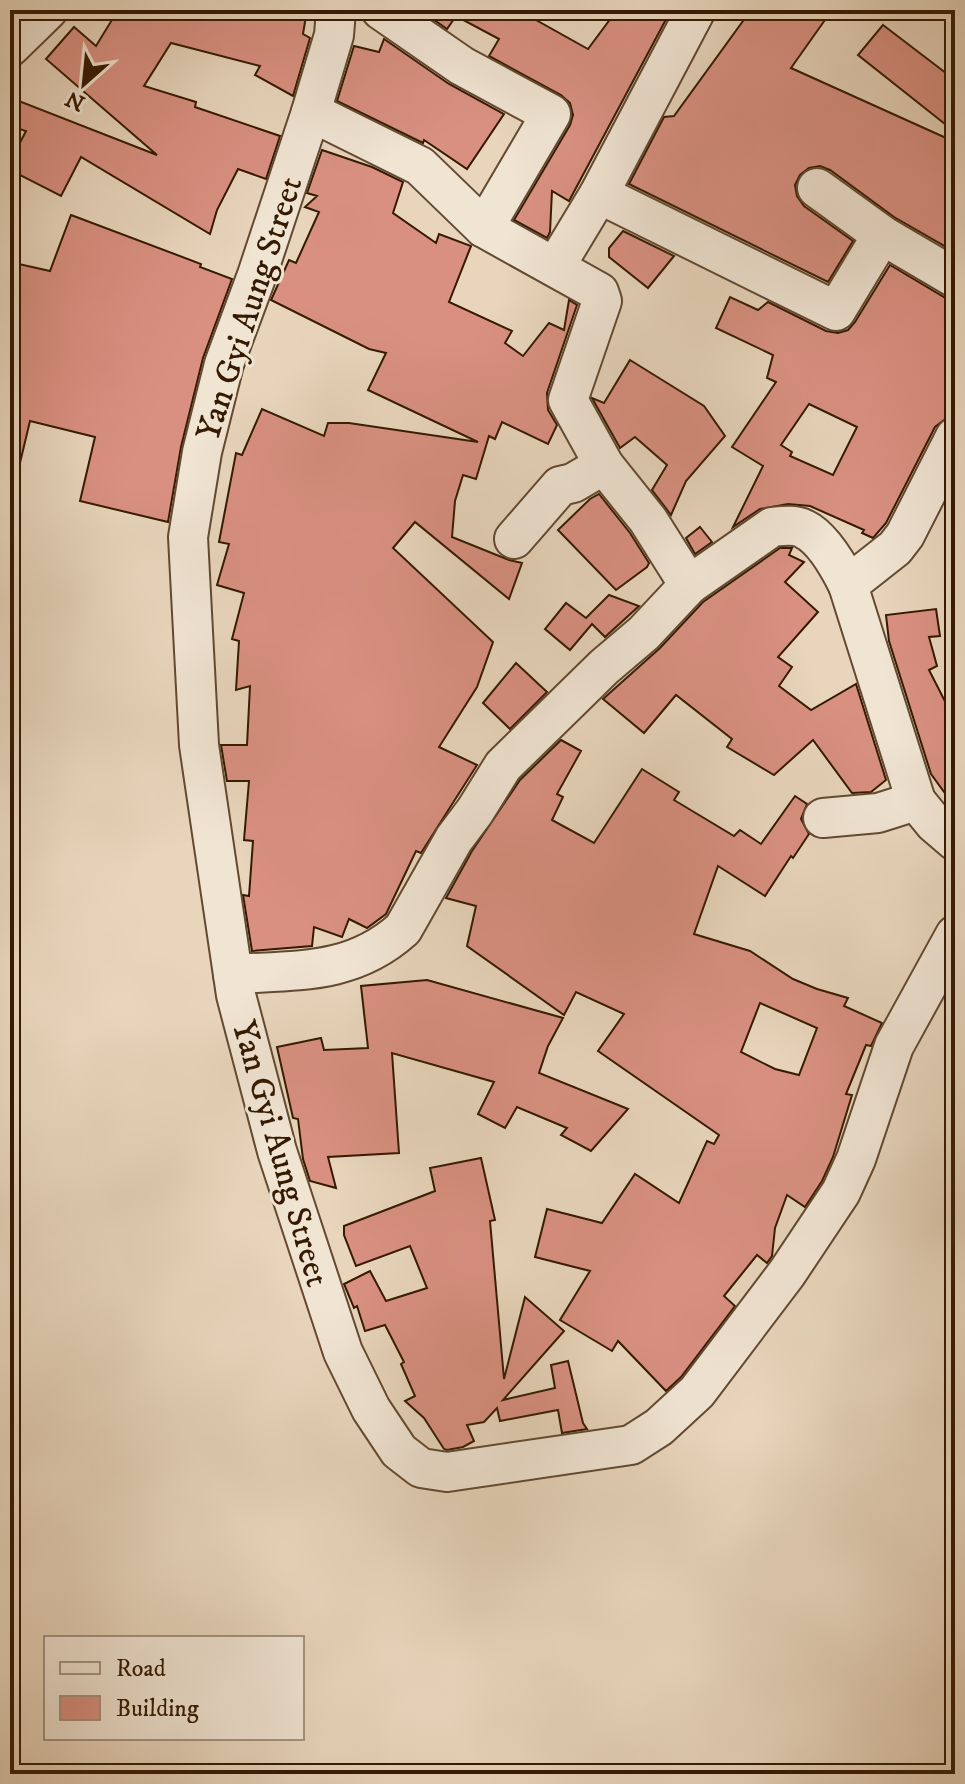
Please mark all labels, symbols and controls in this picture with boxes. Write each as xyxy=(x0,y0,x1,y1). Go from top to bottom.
north arrow xyxy=(44,44,124,124)
text: N xyxy=(61,84,90,117)
street label: Yan Gyi Aung Street xyxy=(187,171,312,446)
street label: Yan Gyi Aung Street xyxy=(222,1016,338,1292)
legend xyxy=(44,1636,304,1740)
text: Road xyxy=(116,1654,166,1684)
text: Building xyxy=(116,1694,199,1724)

